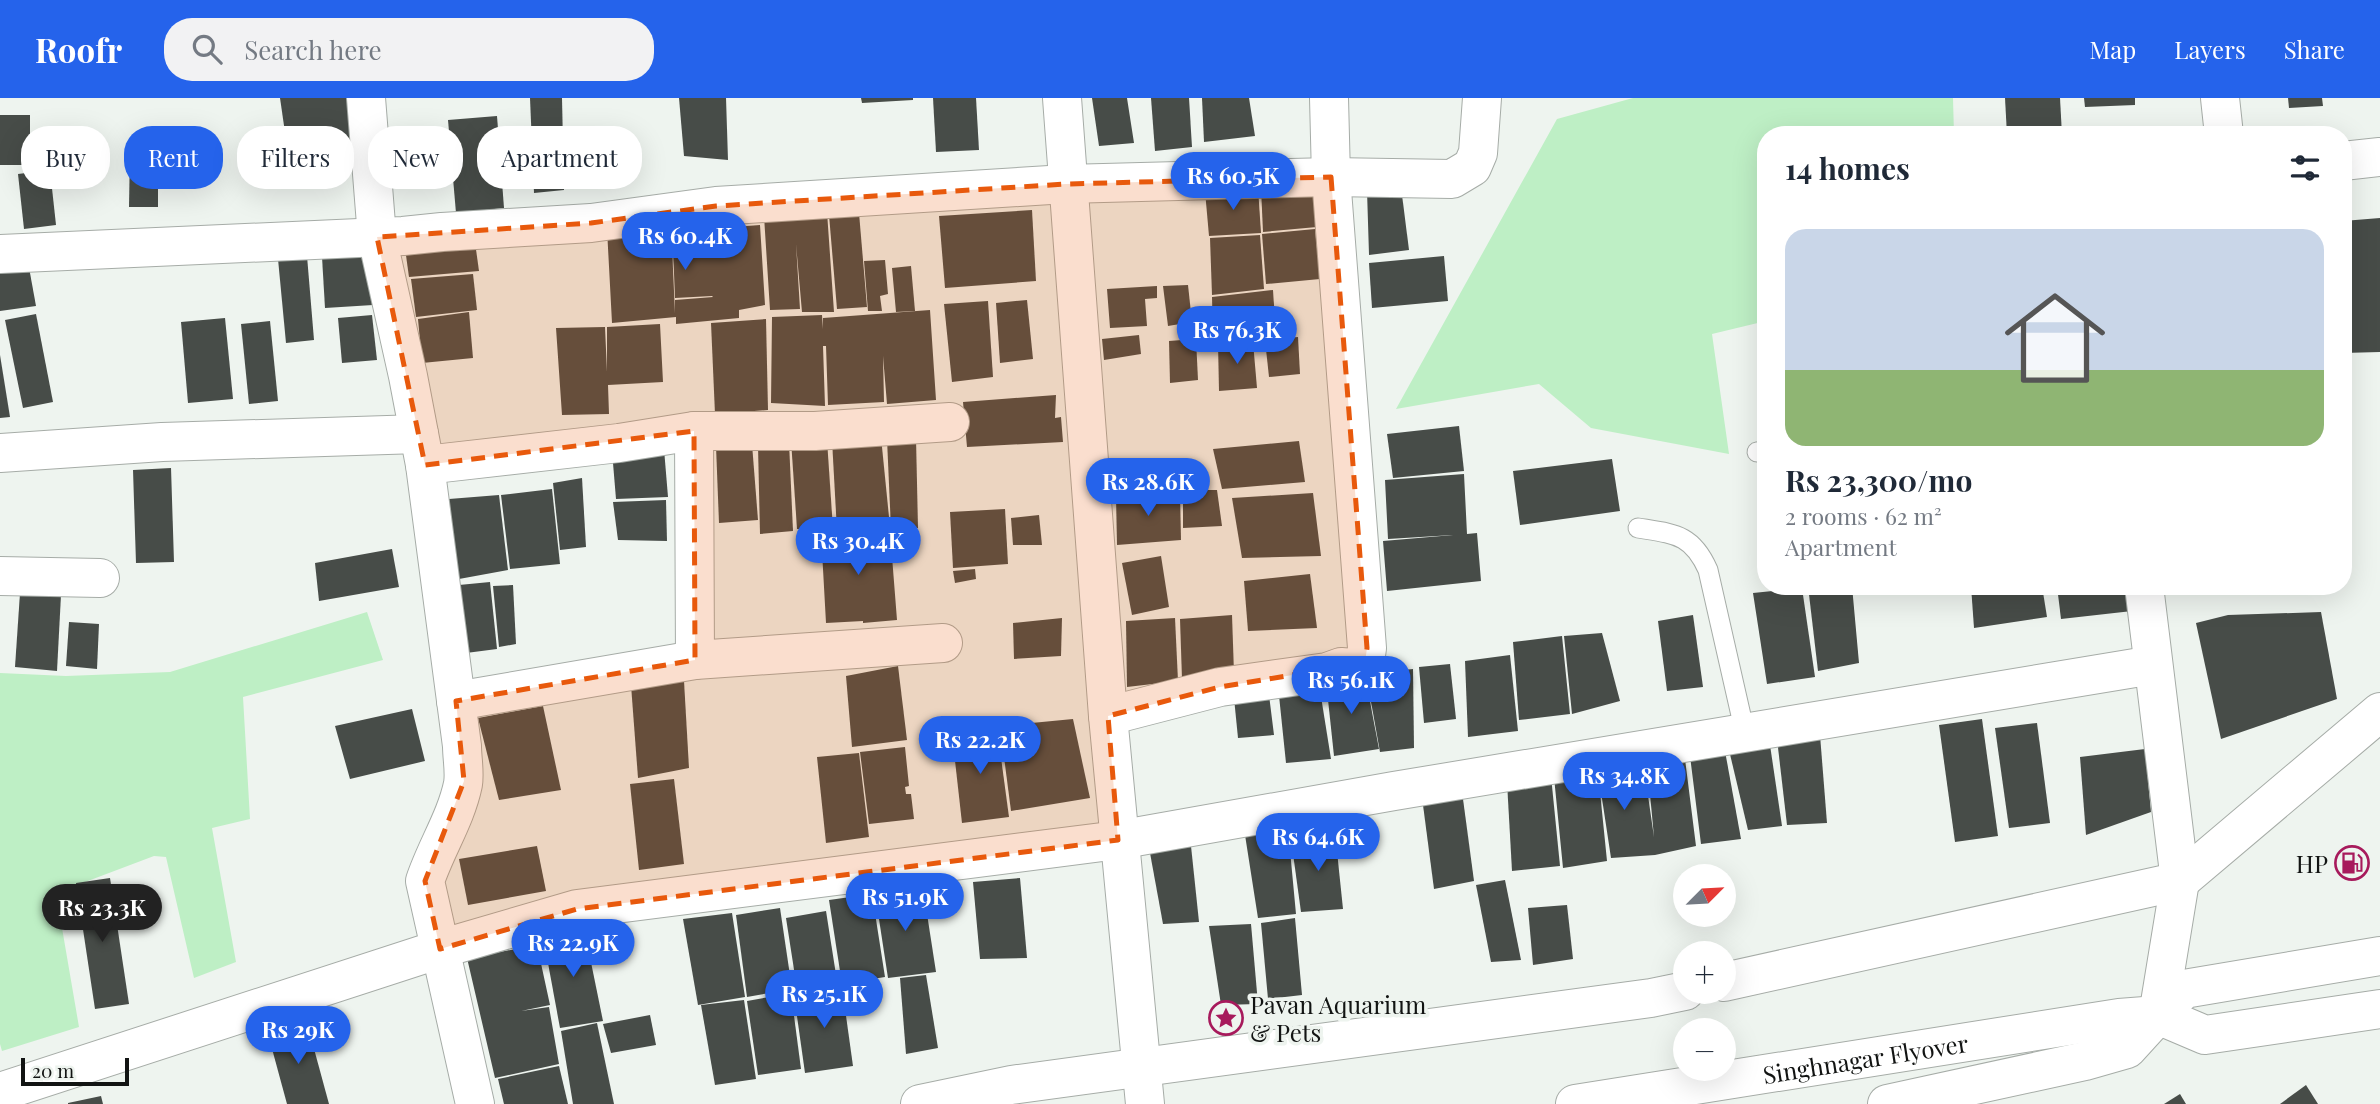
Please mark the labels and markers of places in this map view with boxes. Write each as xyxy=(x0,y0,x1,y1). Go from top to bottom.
pin: Rs 60.5K xyxy=(1161,152,1305,212)
pin: Rs 60.4K xyxy=(613,212,757,272)
pin: Rs 76.3K xyxy=(1165,306,1309,366)
pin: Rs 28.6K xyxy=(1076,458,1220,518)
pin: Rs 30.4K xyxy=(786,518,930,577)
pin: Rs 56.1K xyxy=(1279,656,1423,716)
pin: Rs 22.2K xyxy=(908,716,1052,776)
pin: Rs 34.8K xyxy=(1552,752,1696,812)
pin: Rs 64.6K xyxy=(1246,814,1390,873)
fuel station icon: HP xyxy=(2333,844,2371,882)
place label: HP xyxy=(2296,847,2328,879)
pin: Rs 51.9K xyxy=(833,874,977,933)
pin: Rs 23.3K xyxy=(30,884,174,944)
pin: Rs 22.9K xyxy=(501,920,645,979)
pin: Rs 25.1K xyxy=(752,970,896,1030)
place label: Pavan Aquarium & Pets xyxy=(1250,988,1426,1048)
place icon: Pavan Aquarium & Pets xyxy=(1207,999,1245,1037)
pin: Rs 29K xyxy=(241,1006,355,1066)

